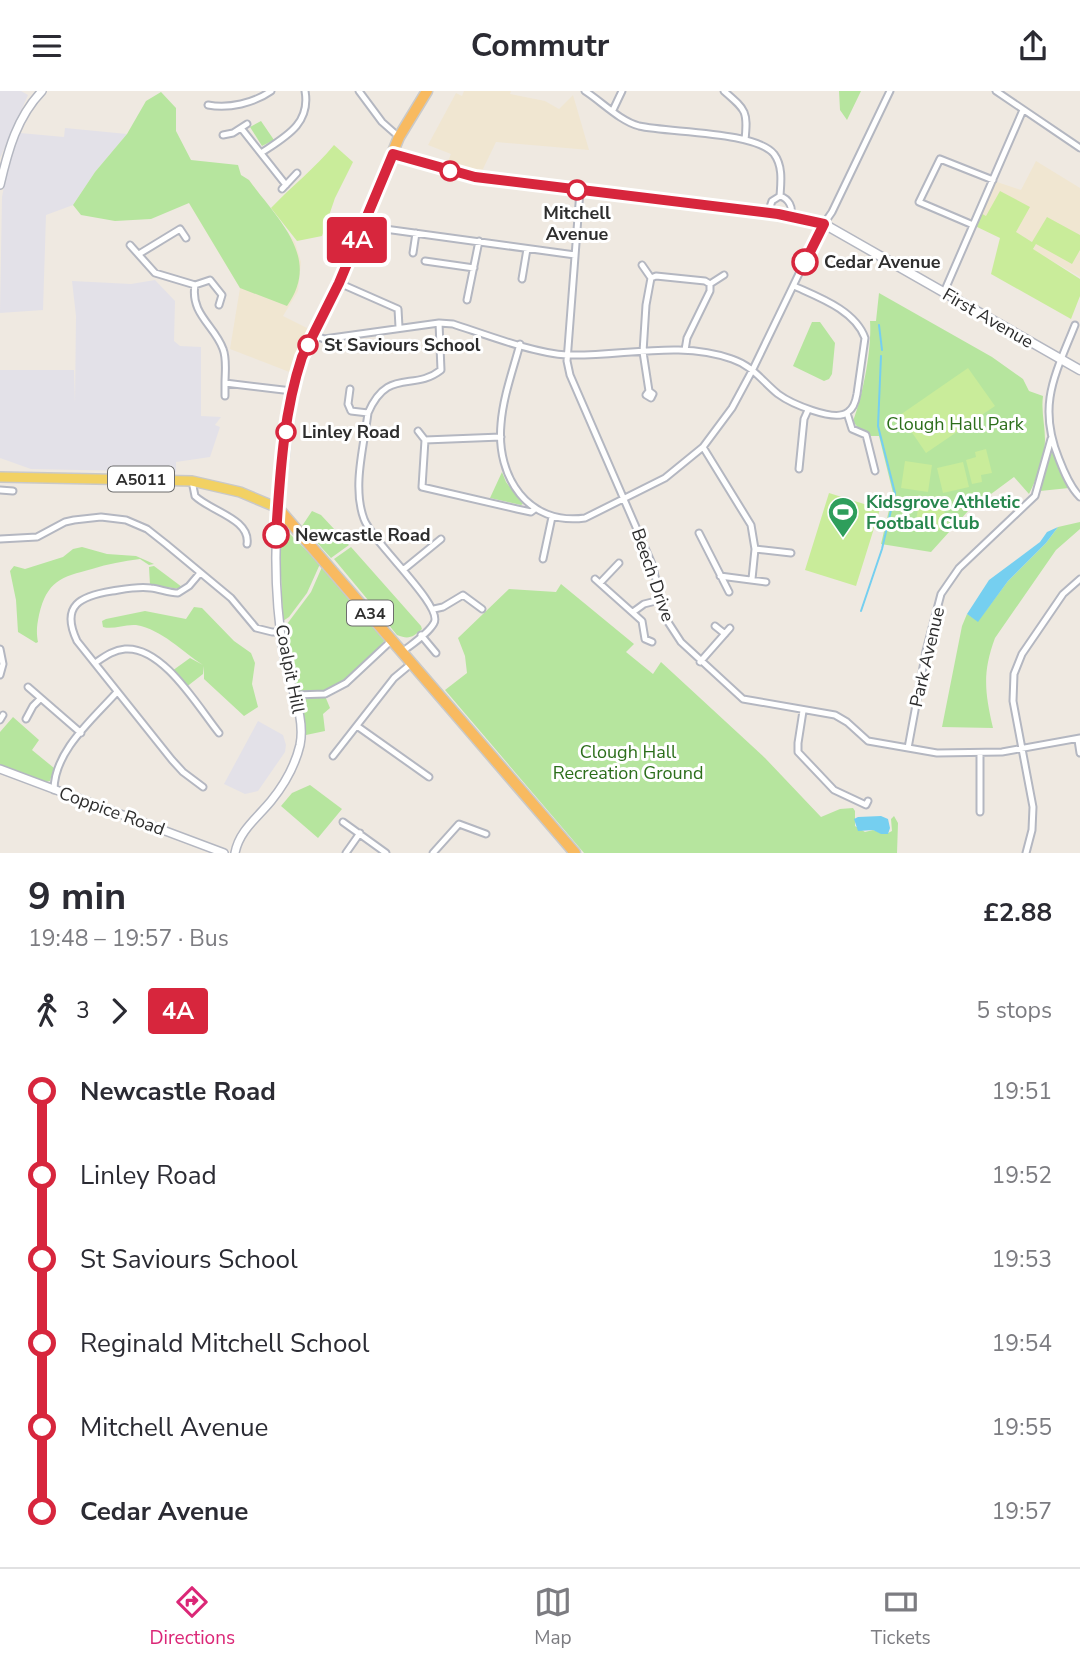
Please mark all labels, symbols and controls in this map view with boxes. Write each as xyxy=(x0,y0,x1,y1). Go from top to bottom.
text: Commutr xyxy=(471,24,609,67)
icon: menu xyxy=(28,27,66,65)
icon: share xyxy=(1014,27,1052,65)
unlabelled marker xyxy=(440,161,460,181)
marker: Mitchell Avenue xyxy=(567,180,587,200)
place label: Mitchell Avenue xyxy=(543,201,611,246)
line badge: 4A xyxy=(326,217,388,263)
text: 4A xyxy=(341,224,373,256)
marker: Cedar Avenue xyxy=(792,249,818,275)
place label: Cedar Avenue xyxy=(824,250,941,274)
street label: First Avenue xyxy=(938,282,1038,354)
place label: St Saviours School xyxy=(324,333,481,357)
marker: St Saviours School xyxy=(298,335,318,355)
park label: Clough Hall Park xyxy=(886,412,1025,436)
place label: Linley Road xyxy=(302,420,400,444)
marker: Linley Road xyxy=(276,422,296,442)
road number: A5011 xyxy=(108,467,174,491)
place label: Kidsgrove Athletic Football Club xyxy=(866,490,1020,535)
sports icon: Kidsgrove Athletic Football Club xyxy=(826,495,860,539)
marker: Newcastle Road xyxy=(263,522,289,548)
place label: Newcastle Road xyxy=(295,523,431,547)
street label: Beech Drive xyxy=(626,525,680,625)
road number: A34 xyxy=(347,600,393,625)
street label: Park Avenue xyxy=(904,605,950,709)
street label: Coalpit Hill xyxy=(270,622,311,716)
park label: Clough Hall Recreation Ground xyxy=(553,740,703,785)
street label: Coppice Road xyxy=(56,781,168,841)
text: 9 min xyxy=(28,871,126,922)
text: £2.88 xyxy=(983,895,1052,930)
text: 19:48 – 19:57 · Bus xyxy=(28,923,229,954)
icon: walk xyxy=(28,992,66,1030)
icon: forward xyxy=(100,992,138,1030)
text: 3 xyxy=(76,995,90,1026)
text: 4A xyxy=(162,995,194,1027)
text: 5 stops xyxy=(976,995,1052,1026)
text: Newcastle Road xyxy=(80,1074,276,1109)
text: 19:51 xyxy=(992,1076,1052,1107)
text: Linley Road xyxy=(80,1158,217,1193)
text: 19:52 xyxy=(992,1160,1052,1191)
text: St Saviours School xyxy=(80,1242,298,1277)
text: 19:53 xyxy=(992,1244,1052,1275)
text: Reginald Mitchell School xyxy=(80,1326,370,1361)
text: 19:54 xyxy=(992,1328,1052,1359)
text: Mitchell Avenue xyxy=(80,1410,268,1445)
text: 19:55 xyxy=(992,1412,1052,1443)
text: Cedar Avenue xyxy=(80,1494,248,1529)
text: 19:57 xyxy=(992,1496,1052,1527)
tab: Directions xyxy=(149,1583,235,1651)
tab: Map xyxy=(534,1583,572,1651)
tab: Tickets xyxy=(871,1583,931,1651)

